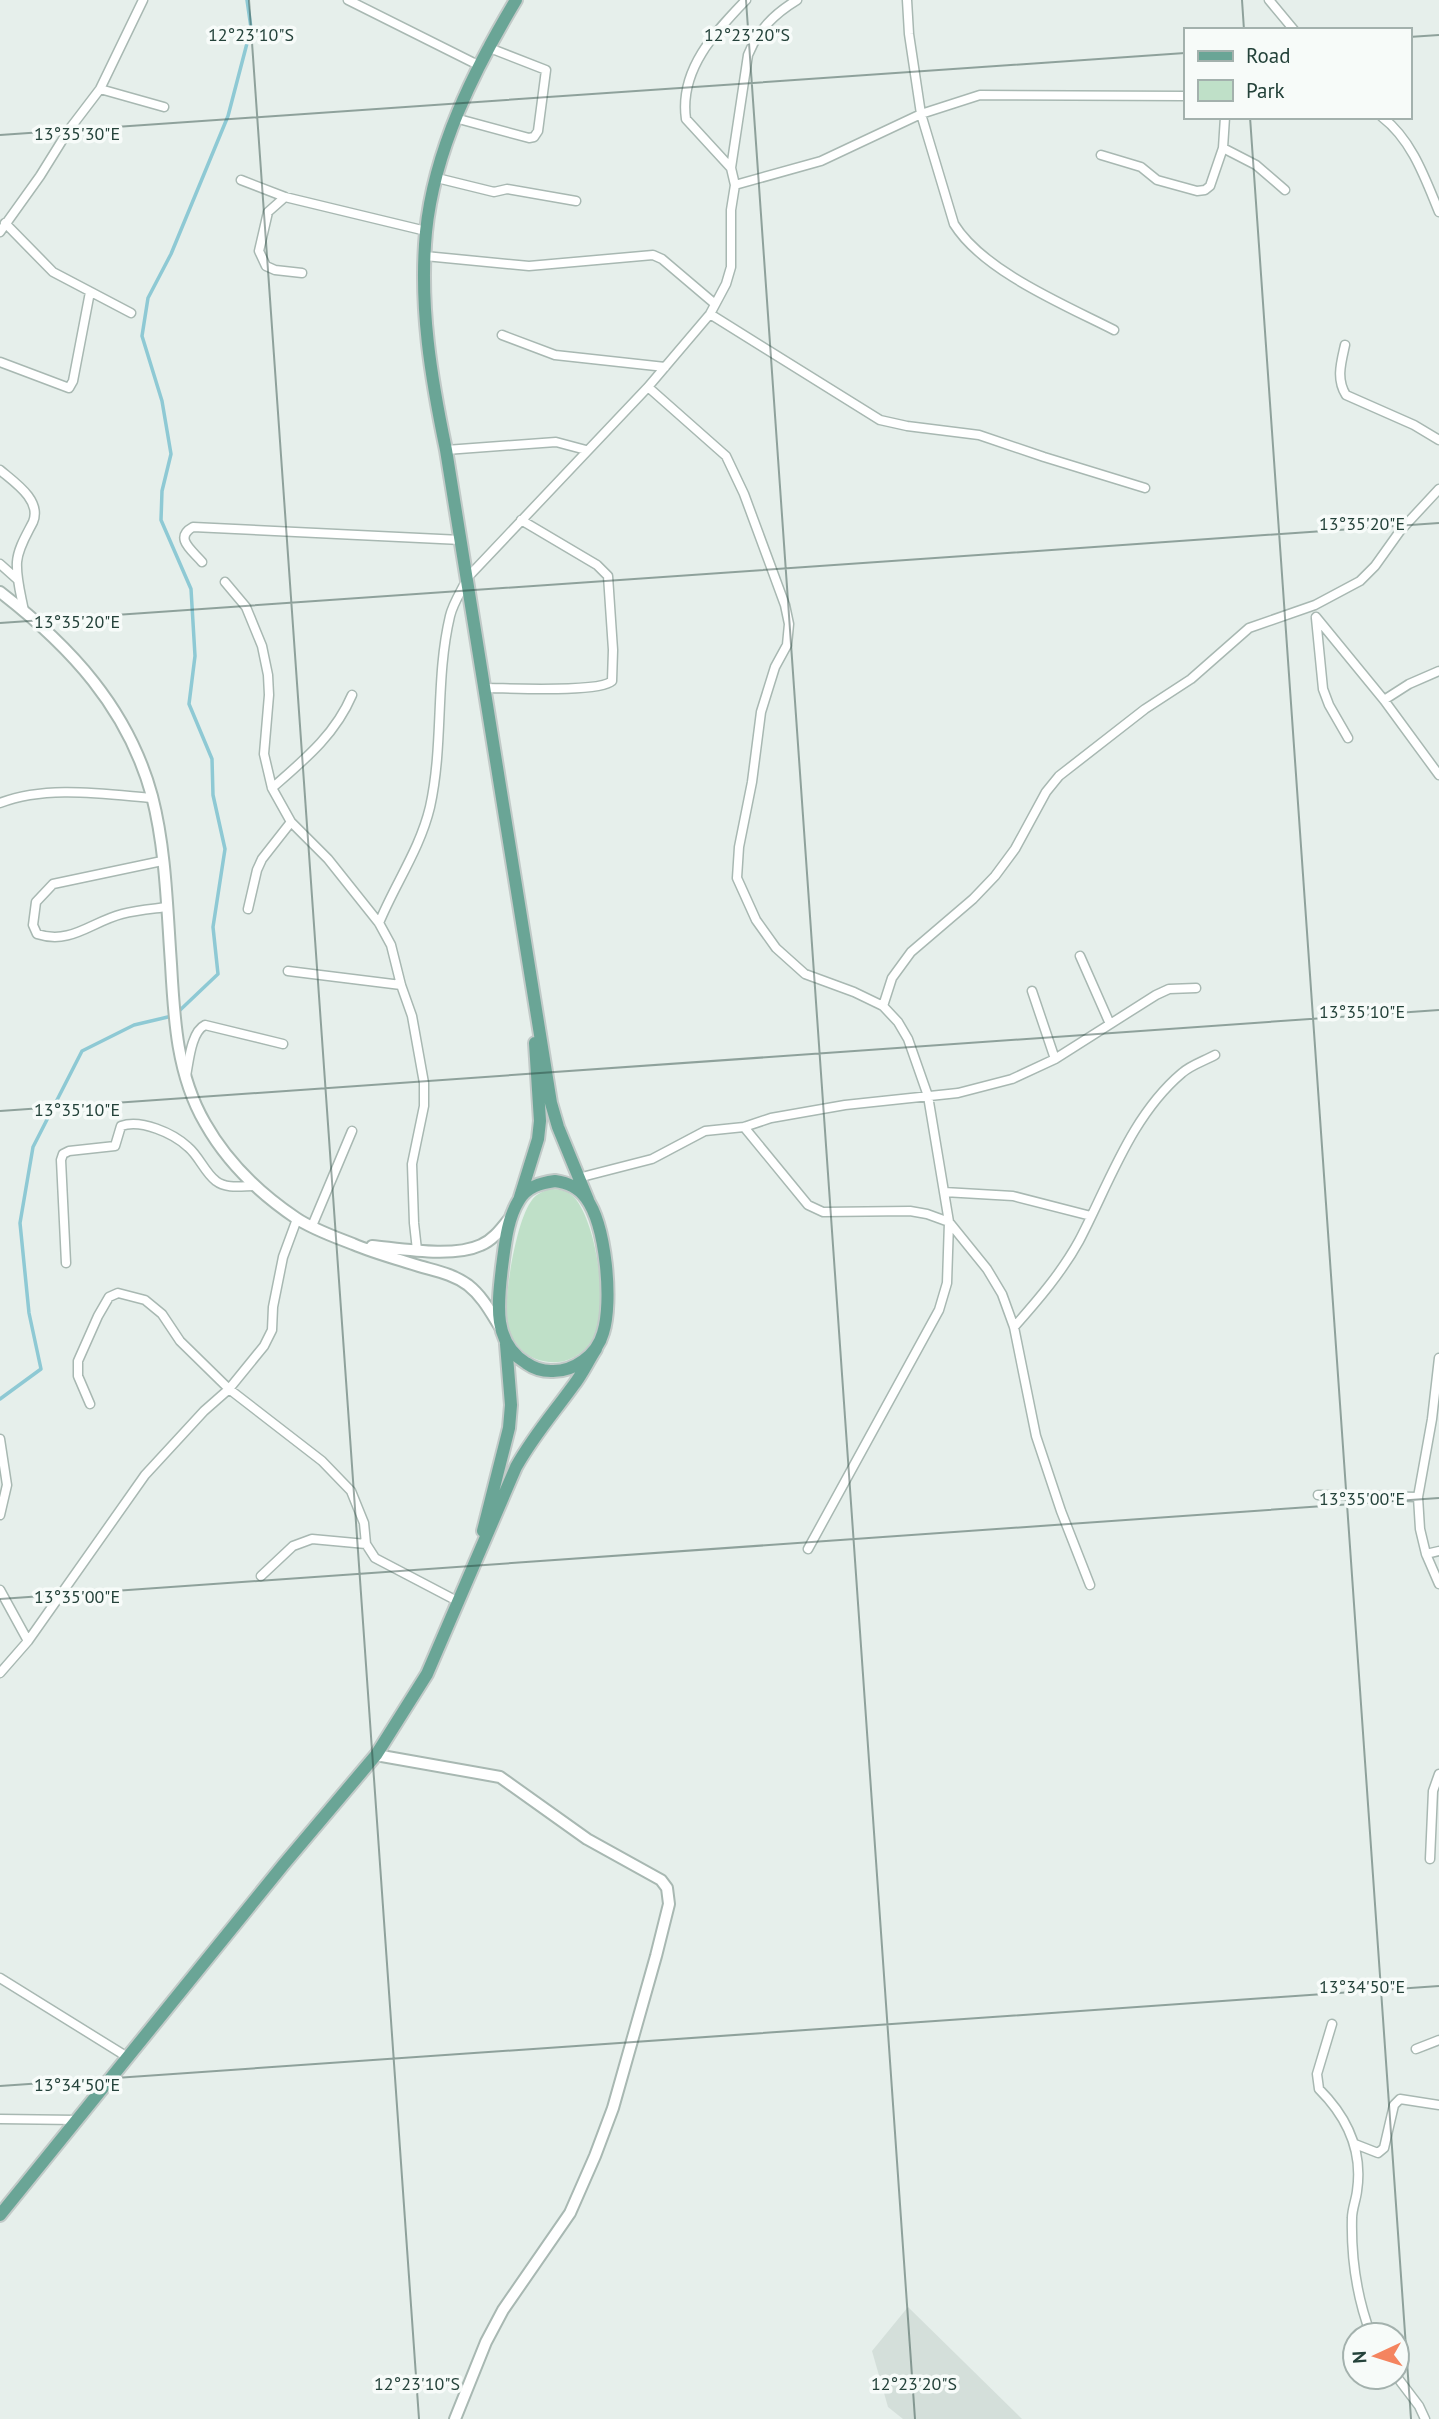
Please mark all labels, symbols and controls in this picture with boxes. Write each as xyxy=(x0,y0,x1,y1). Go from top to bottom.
text: 12°23'10"S xyxy=(208,23,294,46)
text: 12°23'20"S xyxy=(704,23,790,46)
legend xyxy=(1184,28,1411,119)
text: Road xyxy=(1246,42,1290,69)
text: Park xyxy=(1246,77,1285,104)
text: 13°35'30"E xyxy=(34,122,120,145)
text: 13°35'20"E xyxy=(1319,512,1405,535)
text: 13°35'20"E xyxy=(34,610,120,633)
text: 13°35'10"E xyxy=(1319,1000,1405,1023)
text: 13°35'10"E xyxy=(34,1098,120,1121)
text: 13°35'00"E xyxy=(1319,1487,1405,1510)
text: 13°35'00"E xyxy=(34,1585,120,1608)
text: 13°34'50"E xyxy=(1319,1975,1405,1998)
text: 13°34'50"E xyxy=(34,2073,120,2096)
north arrow xyxy=(1341,2321,1411,2391)
text: N xyxy=(1347,2350,1371,2364)
text: 12°23'10"S xyxy=(374,2372,460,2395)
text: 12°23'20"S xyxy=(871,2372,957,2395)

